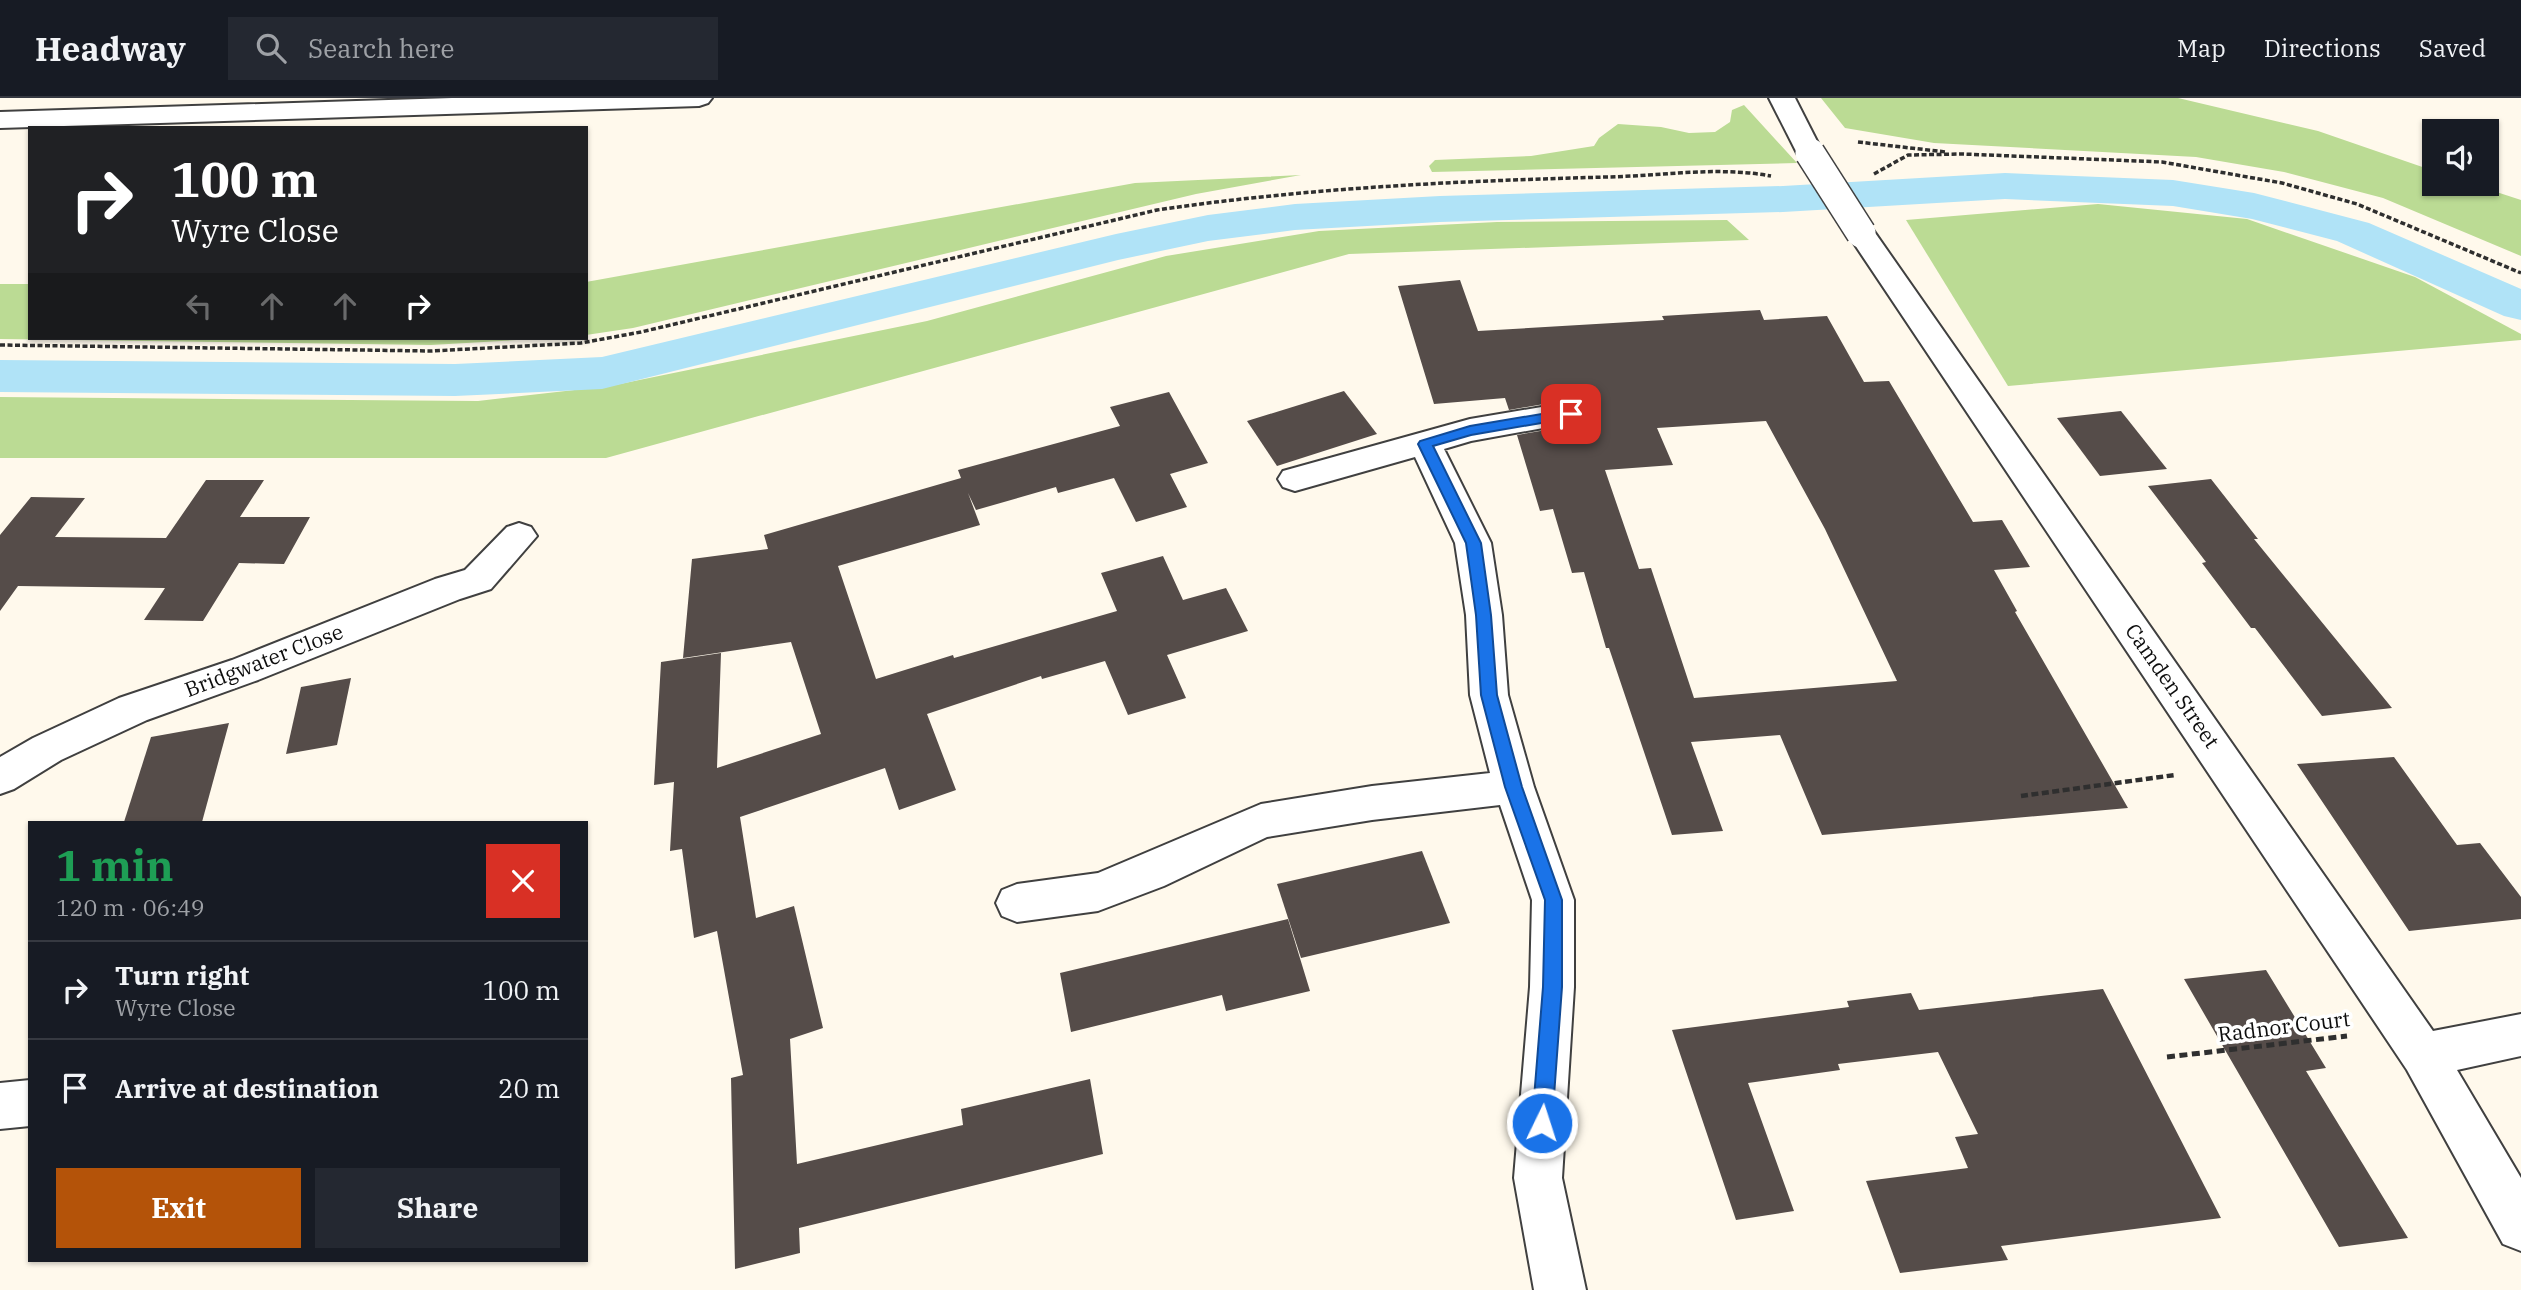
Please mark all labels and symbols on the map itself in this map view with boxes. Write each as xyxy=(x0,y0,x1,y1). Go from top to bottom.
pin xyxy=(1541,384,1601,444)
street label: Bridgwater Close xyxy=(180,617,347,703)
street label: Camden Street xyxy=(2119,618,2226,753)
street label: Radnor Court xyxy=(2216,1004,2352,1048)
position arrow xyxy=(1505,1086,1579,1160)

